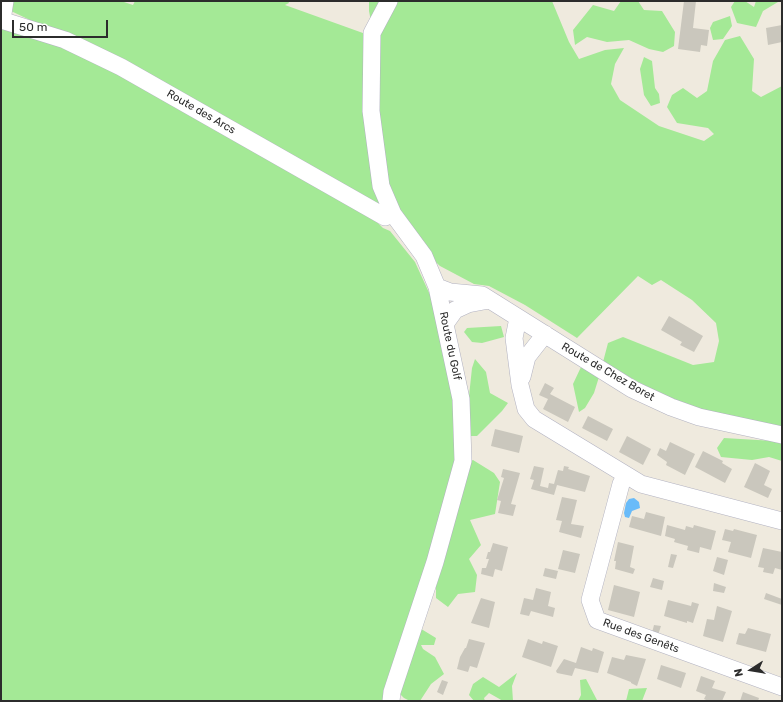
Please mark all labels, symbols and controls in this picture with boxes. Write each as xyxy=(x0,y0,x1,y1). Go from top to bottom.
scale bar xyxy=(14,12,110,38)
text: 50 m xyxy=(19,20,47,34)
street label: Route des Arcs xyxy=(164,87,238,137)
street label: Route du Golf xyxy=(436,310,464,382)
street label: Route de Chez Boret xyxy=(559,340,657,404)
street label: Rue des Genêts xyxy=(601,616,681,656)
north arrow xyxy=(731,650,771,690)
text: N xyxy=(732,667,746,678)

